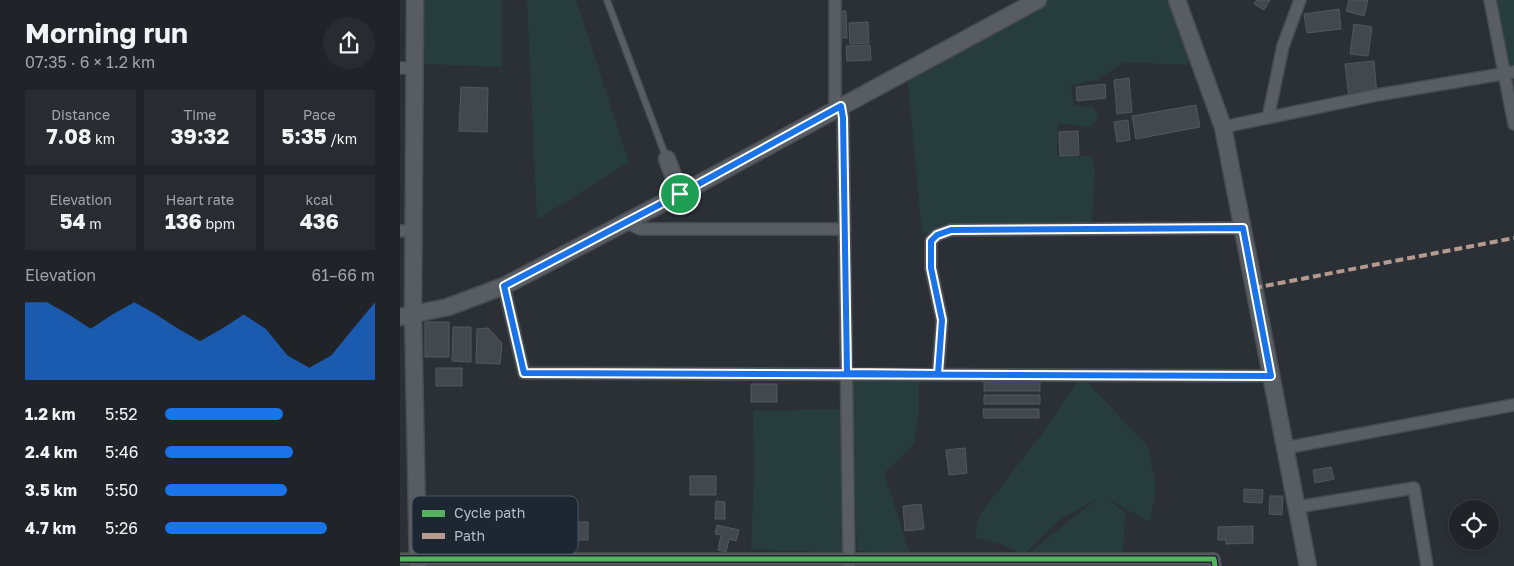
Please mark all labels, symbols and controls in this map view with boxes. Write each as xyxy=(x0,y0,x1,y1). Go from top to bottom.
text: Morning run xyxy=(25,16,188,49)
button: share xyxy=(323,17,375,69)
text: 07:35 · 6 × 1.2 km xyxy=(25,52,155,72)
text: Distance xyxy=(51,106,110,123)
text: Time xyxy=(184,106,216,123)
text: Pace xyxy=(303,106,336,123)
text: 7.08 xyxy=(46,123,91,149)
text: 39:32 xyxy=(171,123,229,149)
text: 5:35 xyxy=(281,123,327,149)
text: km xyxy=(91,130,115,147)
text: /km xyxy=(327,130,357,147)
pin xyxy=(659,173,701,215)
icon: arrive xyxy=(666,180,694,208)
text: Elevation xyxy=(50,191,112,208)
text: Heart rate xyxy=(166,191,234,208)
text: kcal xyxy=(306,191,333,208)
text: 54 xyxy=(60,208,86,234)
text: 136 xyxy=(165,208,202,234)
text: 436 xyxy=(300,208,339,234)
text: m xyxy=(86,215,102,232)
text: bpm xyxy=(202,215,235,232)
text: Elevation xyxy=(25,265,96,285)
text: 61–66 m xyxy=(312,265,375,285)
text: 1.2 km xyxy=(25,404,75,424)
text: 5:52 xyxy=(105,404,138,424)
text: 2.4 km xyxy=(25,442,77,462)
text: 5:46 xyxy=(105,442,139,462)
text: 3.5 km xyxy=(25,480,77,500)
text: 5:50 xyxy=(105,480,138,500)
legend xyxy=(412,496,578,554)
map controls xyxy=(1449,500,1499,550)
button: locate xyxy=(1449,500,1499,550)
text: Cycle path xyxy=(454,504,525,521)
text: 4.7 km xyxy=(25,518,76,538)
text: 5:26 xyxy=(105,518,138,538)
text: Path xyxy=(454,527,485,544)

